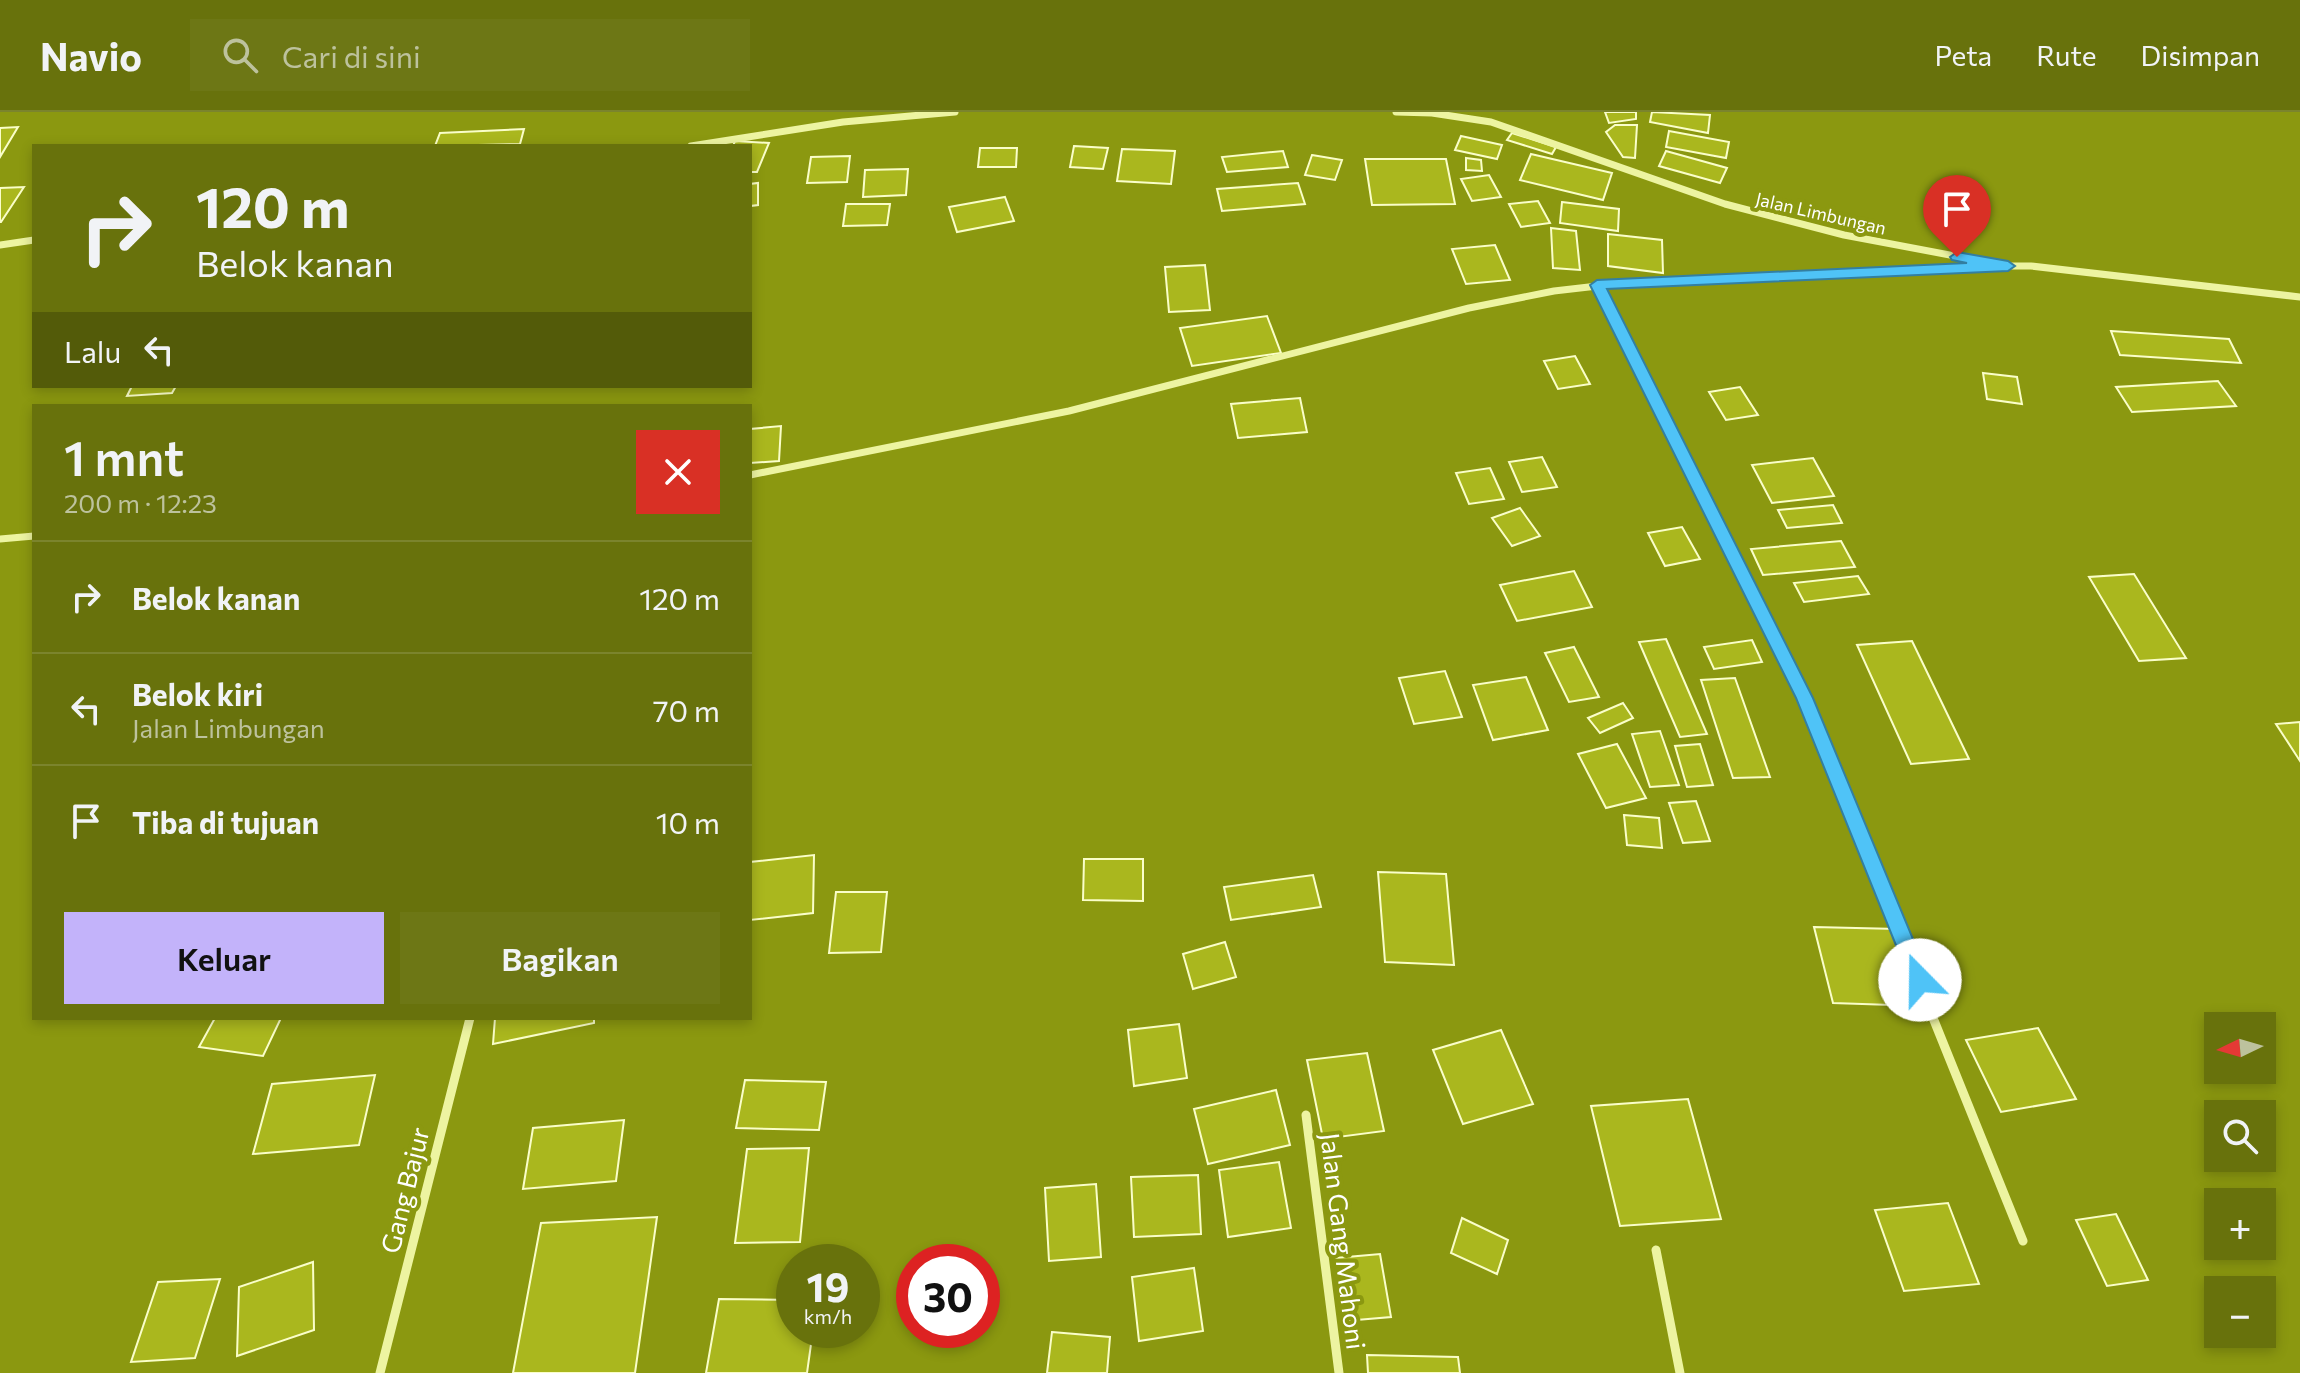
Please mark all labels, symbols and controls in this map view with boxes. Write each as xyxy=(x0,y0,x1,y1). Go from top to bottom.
search box xyxy=(190,19,750,91)
text: Navio xyxy=(40,32,142,79)
icon: search xyxy=(218,33,262,77)
text: Cari di sini xyxy=(282,37,421,74)
text: Peta xyxy=(1934,38,1992,72)
text: Rute xyxy=(2036,38,2097,72)
text: Disimpan xyxy=(2141,38,2260,72)
text: 120 m xyxy=(196,171,350,240)
pin xyxy=(1923,175,1991,257)
icon: right xyxy=(64,176,168,280)
street label: Jalan Limbungan xyxy=(1754,187,1888,239)
icon: arrive xyxy=(1935,187,1979,231)
text: Belok kanan xyxy=(196,240,394,284)
icon: left xyxy=(137,328,181,372)
text: Lalu xyxy=(64,332,121,369)
text: 1 mnt xyxy=(64,427,184,486)
button: close xyxy=(636,430,720,514)
text: 200 m · 12:23 xyxy=(64,487,217,518)
icon: right xyxy=(64,575,108,619)
text: Belok kanan xyxy=(132,579,300,616)
text: 120 m xyxy=(639,579,720,616)
text: Belok kiri xyxy=(132,675,263,712)
icon: left xyxy=(64,687,108,731)
text: 70 m xyxy=(653,691,720,728)
text: Jalan Limbungan xyxy=(132,712,325,743)
icon: arrive xyxy=(64,799,108,843)
text: Tiba di tujuan xyxy=(132,803,319,840)
text: 10 m xyxy=(656,803,720,840)
button: Keluar xyxy=(64,912,384,1004)
button: Bagikan xyxy=(400,912,720,1004)
position arrow xyxy=(1878,938,1962,1022)
north arrow xyxy=(2204,1012,2276,1084)
map controls xyxy=(2204,1012,2276,1348)
button: search xyxy=(2204,1100,2276,1172)
street label: Gang Bajur xyxy=(373,1124,435,1256)
street label: Jalan Gang Mahoni xyxy=(1315,1131,1373,1351)
button: + xyxy=(2204,1188,2276,1260)
speed limit sign: 30 xyxy=(896,1244,1000,1348)
text: 19 xyxy=(807,1261,849,1310)
button: − xyxy=(2204,1276,2276,1348)
text: km/h xyxy=(804,1304,852,1328)

